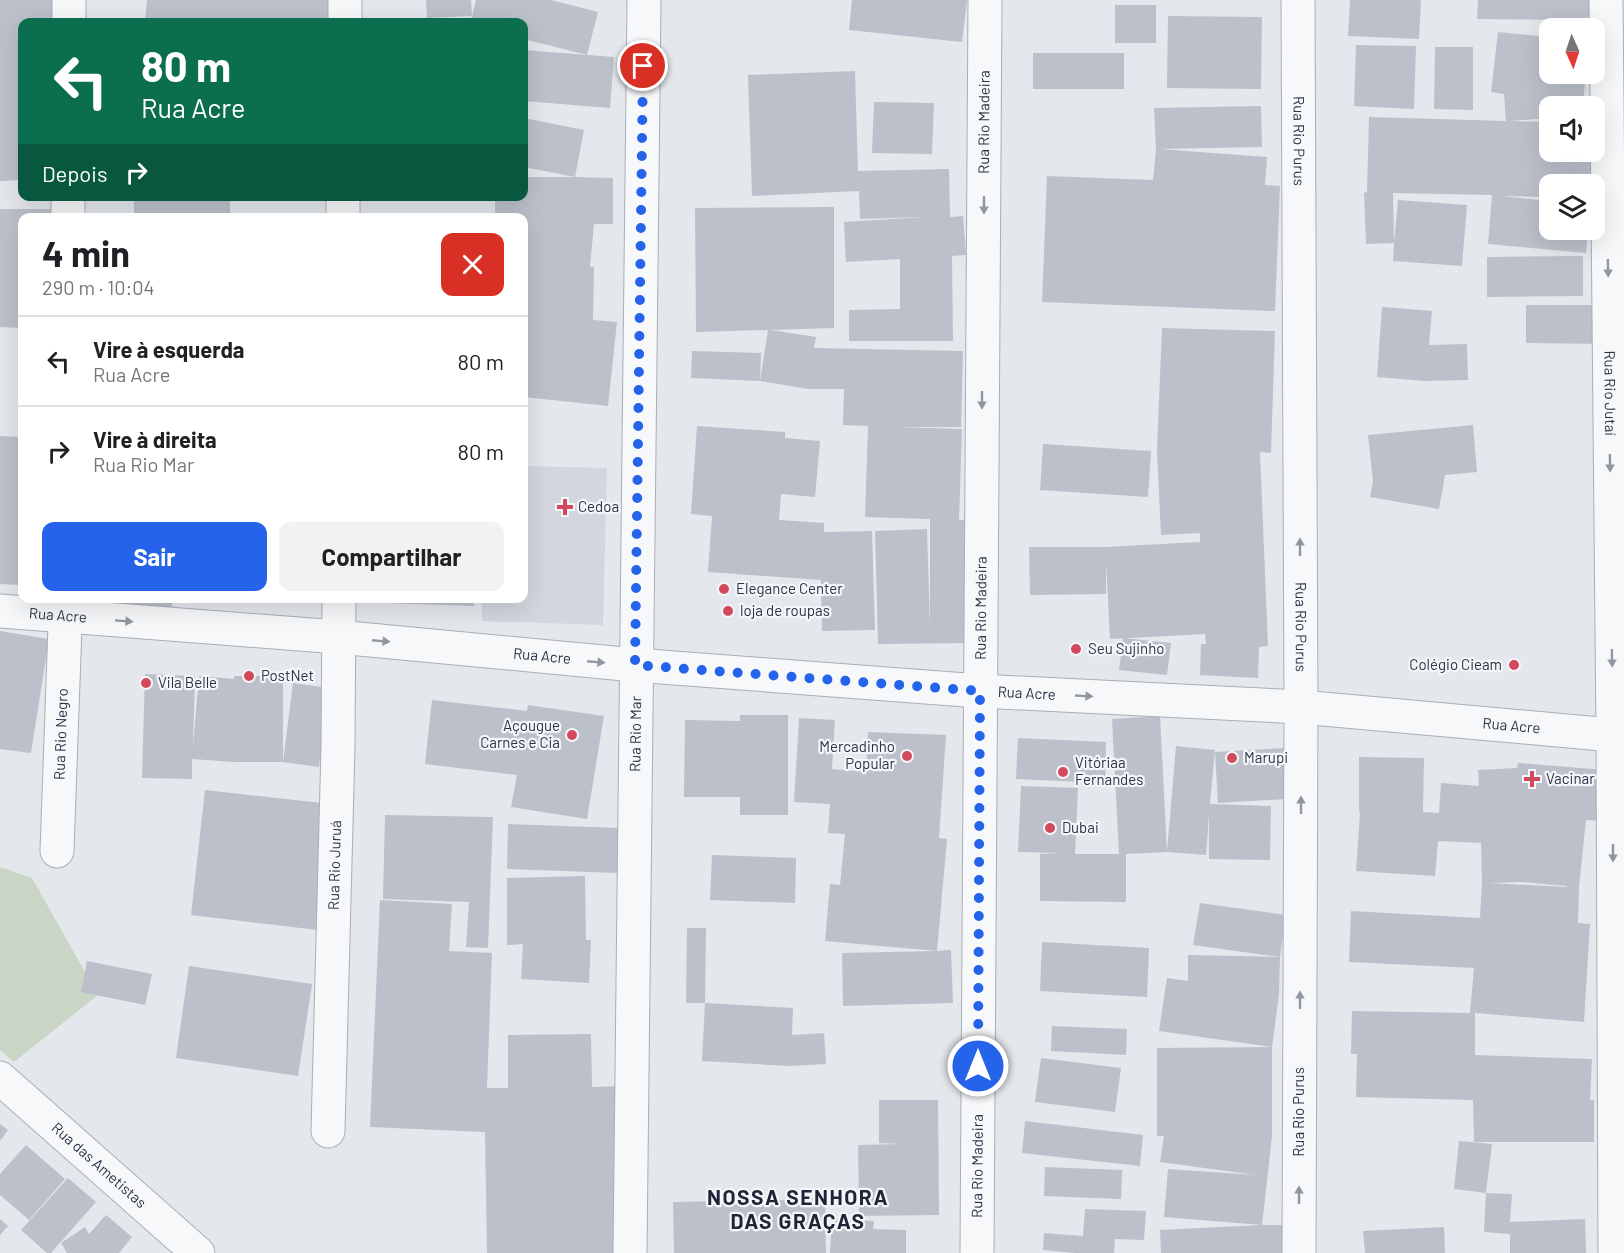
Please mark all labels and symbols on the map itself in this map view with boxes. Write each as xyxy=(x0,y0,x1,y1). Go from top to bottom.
north arrow xyxy=(1539,18,1605,84)
pin xyxy=(617,40,668,91)
street label: Rua Rio Madeira xyxy=(974,70,993,174)
street label: Rua Rio Purus xyxy=(1290,96,1309,186)
one-way arrow xyxy=(979,196,989,215)
one-way arrow xyxy=(1603,259,1613,278)
street label: Rua Rio Jutaí xyxy=(1601,350,1620,436)
one-way arrow xyxy=(977,391,987,410)
one-way arrow xyxy=(1605,454,1615,473)
place label: Cedoa xyxy=(578,497,619,515)
marker: Cedoa xyxy=(556,498,574,516)
one-way arrow xyxy=(1296,537,1305,556)
street label: Rua Rio Madeira xyxy=(971,556,989,660)
place label: Elegance Center xyxy=(736,579,843,597)
marker: Elegance Center xyxy=(717,582,731,596)
street label: Rua Rio Purus xyxy=(1292,582,1311,672)
place label: loja de roupas xyxy=(740,601,830,619)
street label: Rua Acre xyxy=(28,603,88,626)
marker: loja de roupas xyxy=(721,604,735,618)
one-way arrow xyxy=(114,616,133,626)
one-way arrow xyxy=(372,636,391,646)
place label: Seu Sujinho xyxy=(1088,639,1164,657)
marker: Seu Sujinho xyxy=(1069,642,1083,656)
street label: Rua Acre xyxy=(512,644,572,667)
one-way arrow xyxy=(1607,649,1617,668)
place label: Colégio Cieam xyxy=(1409,655,1502,673)
one-way arrow xyxy=(587,657,606,667)
marker: Colégio Cieam xyxy=(1507,658,1521,672)
place label: PostNet xyxy=(261,666,314,684)
marker: PostNet xyxy=(242,669,256,683)
place label: Vila Belle xyxy=(158,673,217,691)
marker: Vila Belle xyxy=(139,676,153,690)
street label: Rua Acre xyxy=(997,682,1056,703)
street label: Rua Rio Negro xyxy=(50,688,71,780)
one-way arrow xyxy=(1074,691,1093,701)
street label: Rua Rio Mar xyxy=(625,695,644,772)
street label: Rua Acre xyxy=(1482,713,1541,736)
place label: Açougue Carnes e Cia xyxy=(480,716,560,751)
marker: Açougue Carnes e Cia xyxy=(565,728,579,742)
place label: Mercadinho Popular xyxy=(819,737,896,772)
place label: Marupi xyxy=(1244,748,1288,766)
marker: Mercadinho Popular xyxy=(900,749,914,763)
marker: Marupi xyxy=(1225,751,1239,765)
place label: Vitóriaa Fernandes xyxy=(1075,753,1143,788)
marker: Vitóriaa Fernandes xyxy=(1056,765,1070,779)
place label: Vacinar xyxy=(1546,769,1595,787)
marker: Vacinar xyxy=(1523,770,1541,788)
one-way arrow xyxy=(1296,795,1306,814)
place label: Dubai xyxy=(1062,818,1099,836)
street label: Rua Rio Juruá xyxy=(324,820,344,910)
marker: Dubai xyxy=(1043,821,1057,835)
one-way arrow xyxy=(1608,844,1618,863)
one-way arrow xyxy=(1295,990,1305,1009)
position arrow xyxy=(946,1034,1010,1098)
street label: Rua Rio Purus xyxy=(1289,1067,1307,1157)
street label: Rua Rio Madeira xyxy=(967,1114,986,1218)
street label: Rua das Ametistas xyxy=(49,1118,151,1211)
district label: NOSSA SENHORA DAS GRAÇAS xyxy=(707,1184,889,1233)
one-way arrow xyxy=(1294,1185,1304,1204)

